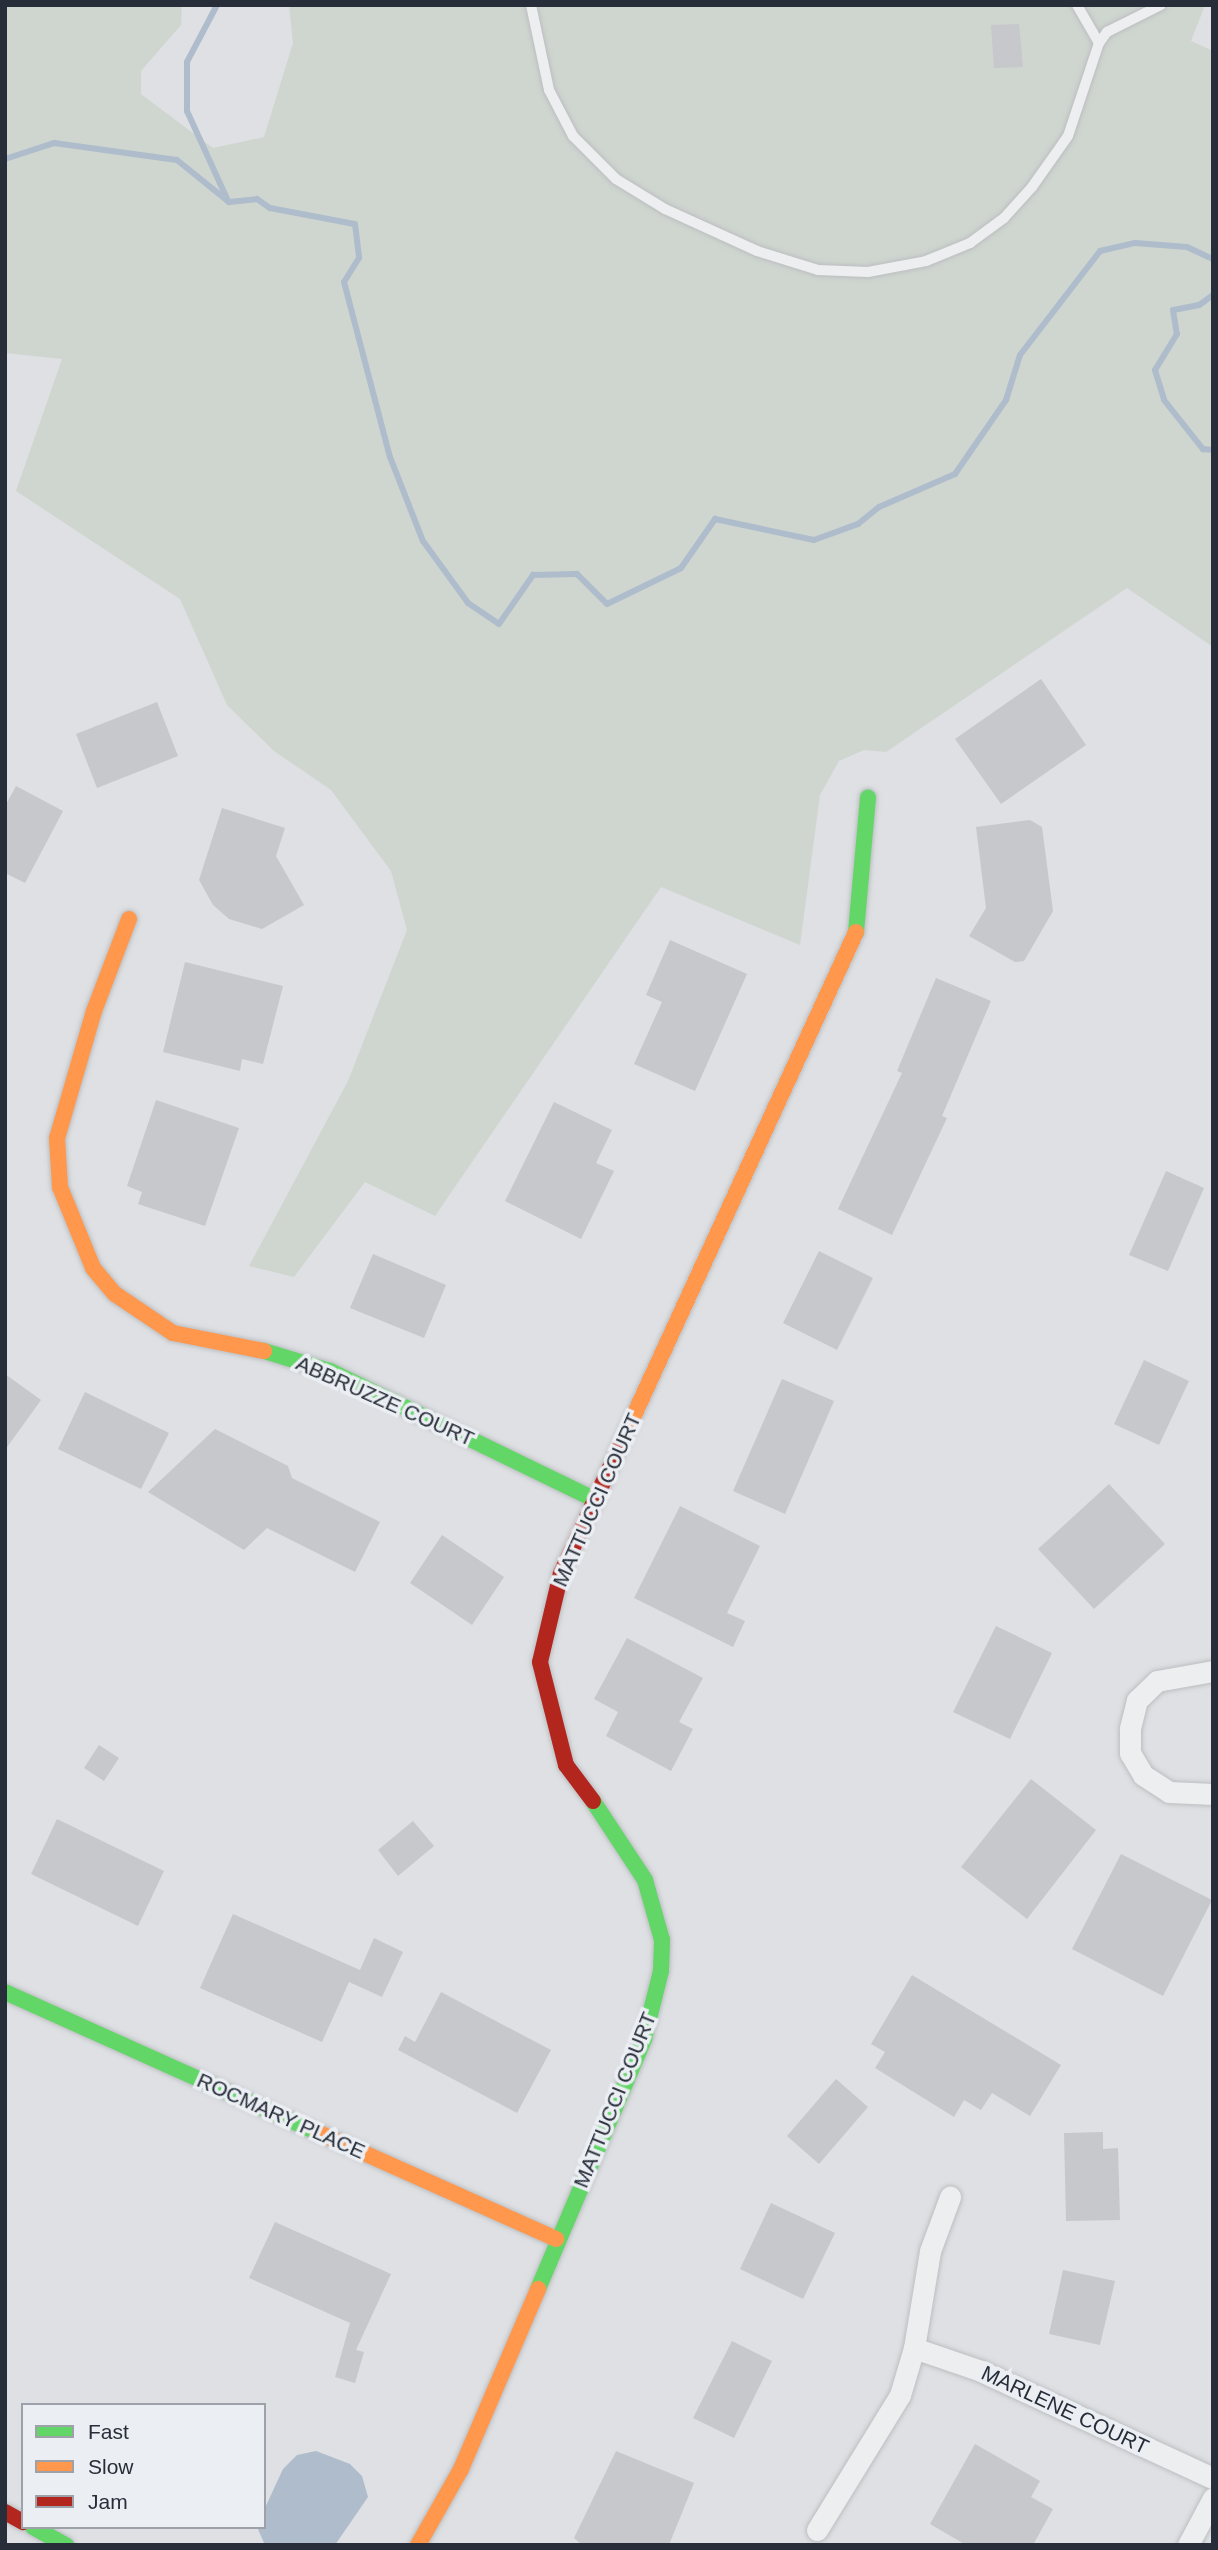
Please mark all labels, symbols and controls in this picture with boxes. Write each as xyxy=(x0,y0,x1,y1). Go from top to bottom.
street label: ABBRUZZE COURT xyxy=(292,1350,478,1452)
street label: MATTUCCI COURT xyxy=(547,1409,647,1591)
street label: MATTUCCI COURT xyxy=(568,2009,662,2191)
street label: ROCMARY PLACE xyxy=(193,2068,369,2164)
street label: MARLENE COURT xyxy=(977,2360,1153,2460)
legend xyxy=(21,2403,266,2529)
text: Fast xyxy=(88,2420,129,2443)
text: Slow xyxy=(88,2455,134,2478)
text: Jam xyxy=(88,2490,128,2513)

